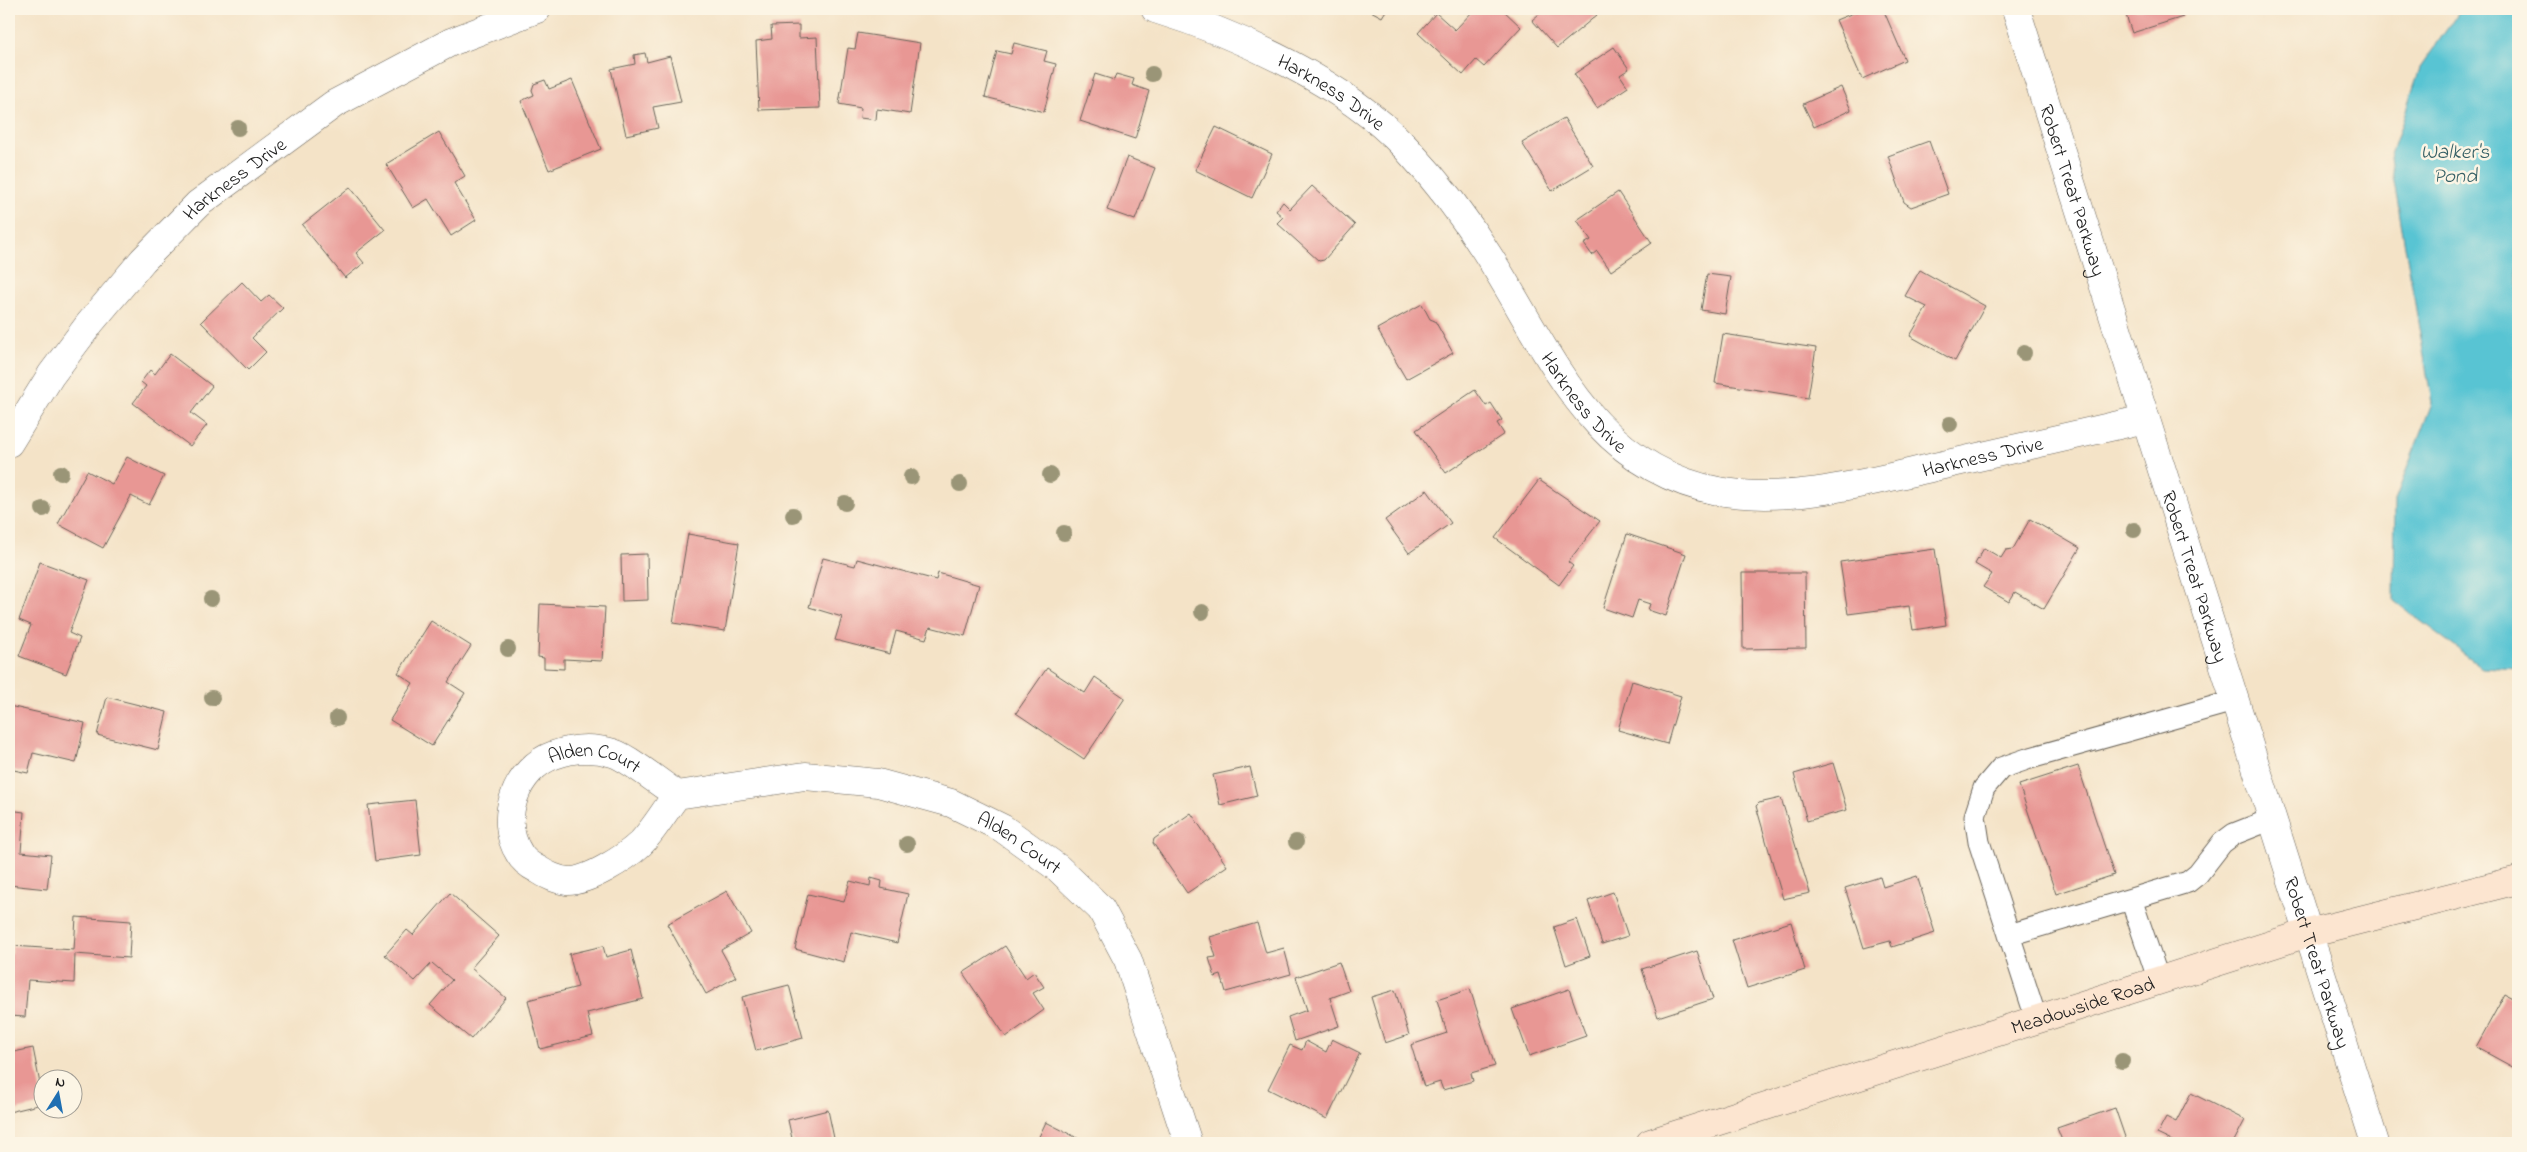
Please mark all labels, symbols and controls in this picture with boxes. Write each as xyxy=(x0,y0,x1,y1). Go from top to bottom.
street label: Harkness Drive xyxy=(1272,48,1391,139)
street label: Robert Treat Parkway xyxy=(2030,101,2112,280)
street label: Harkness Drive xyxy=(177,132,293,228)
water label: Walker's Pond xyxy=(2420,138,2490,192)
street label: Harkness Drive xyxy=(1532,347,1632,461)
street label: Harkness Drive xyxy=(1920,431,2046,486)
street label: Robert Treat Parkway xyxy=(2152,487,2234,667)
street label: Alden Court xyxy=(544,737,646,782)
street label: Alden Court xyxy=(971,806,1067,883)
street label: Robert Treat Parkway xyxy=(2275,874,2356,1053)
street label: Meadowside Road xyxy=(2008,971,2159,1044)
north arrow xyxy=(32,1070,82,1120)
text: N xyxy=(54,1072,67,1094)

